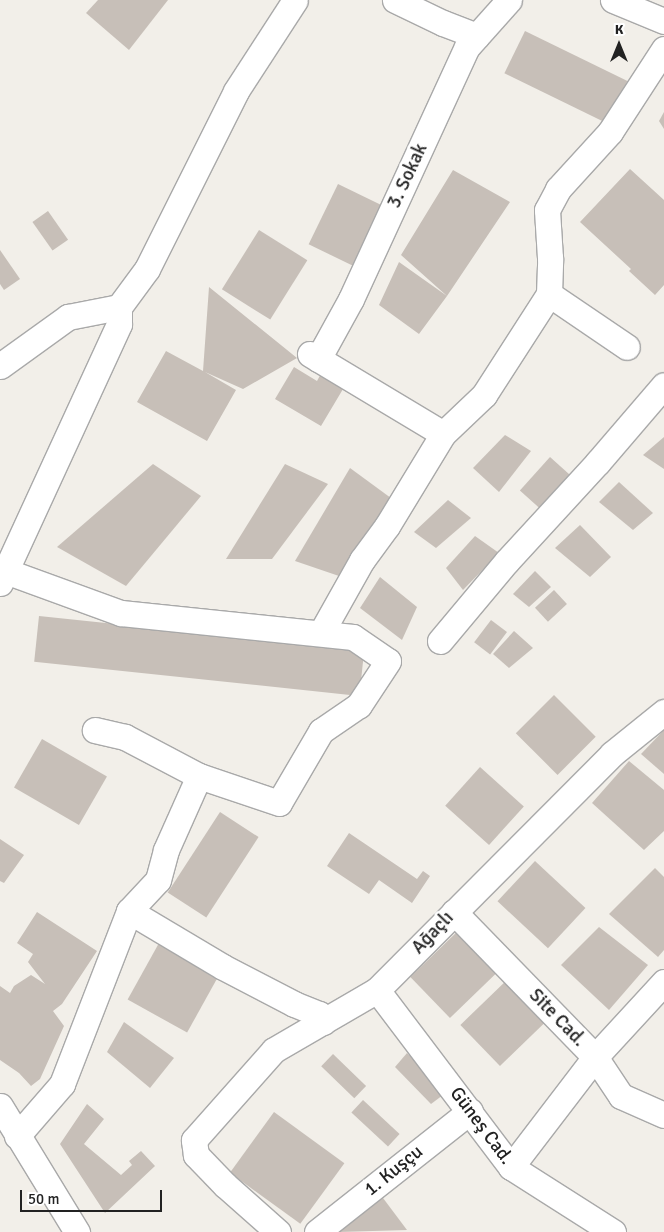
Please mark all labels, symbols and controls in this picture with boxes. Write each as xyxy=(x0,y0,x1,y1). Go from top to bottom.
north arrow xyxy=(594,20,644,70)
text: K xyxy=(615,21,623,38)
street label: 3. Sokak xyxy=(383,140,433,212)
street label: Ağaçlı xyxy=(407,907,459,959)
street label: Site Cad. xyxy=(524,984,590,1052)
street label: Güneş Cad. xyxy=(445,1083,517,1169)
street label: 1. Kuşçu xyxy=(360,1141,428,1201)
scale bar xyxy=(22,1180,165,1212)
text: 50 m xyxy=(28,1190,59,1208)

